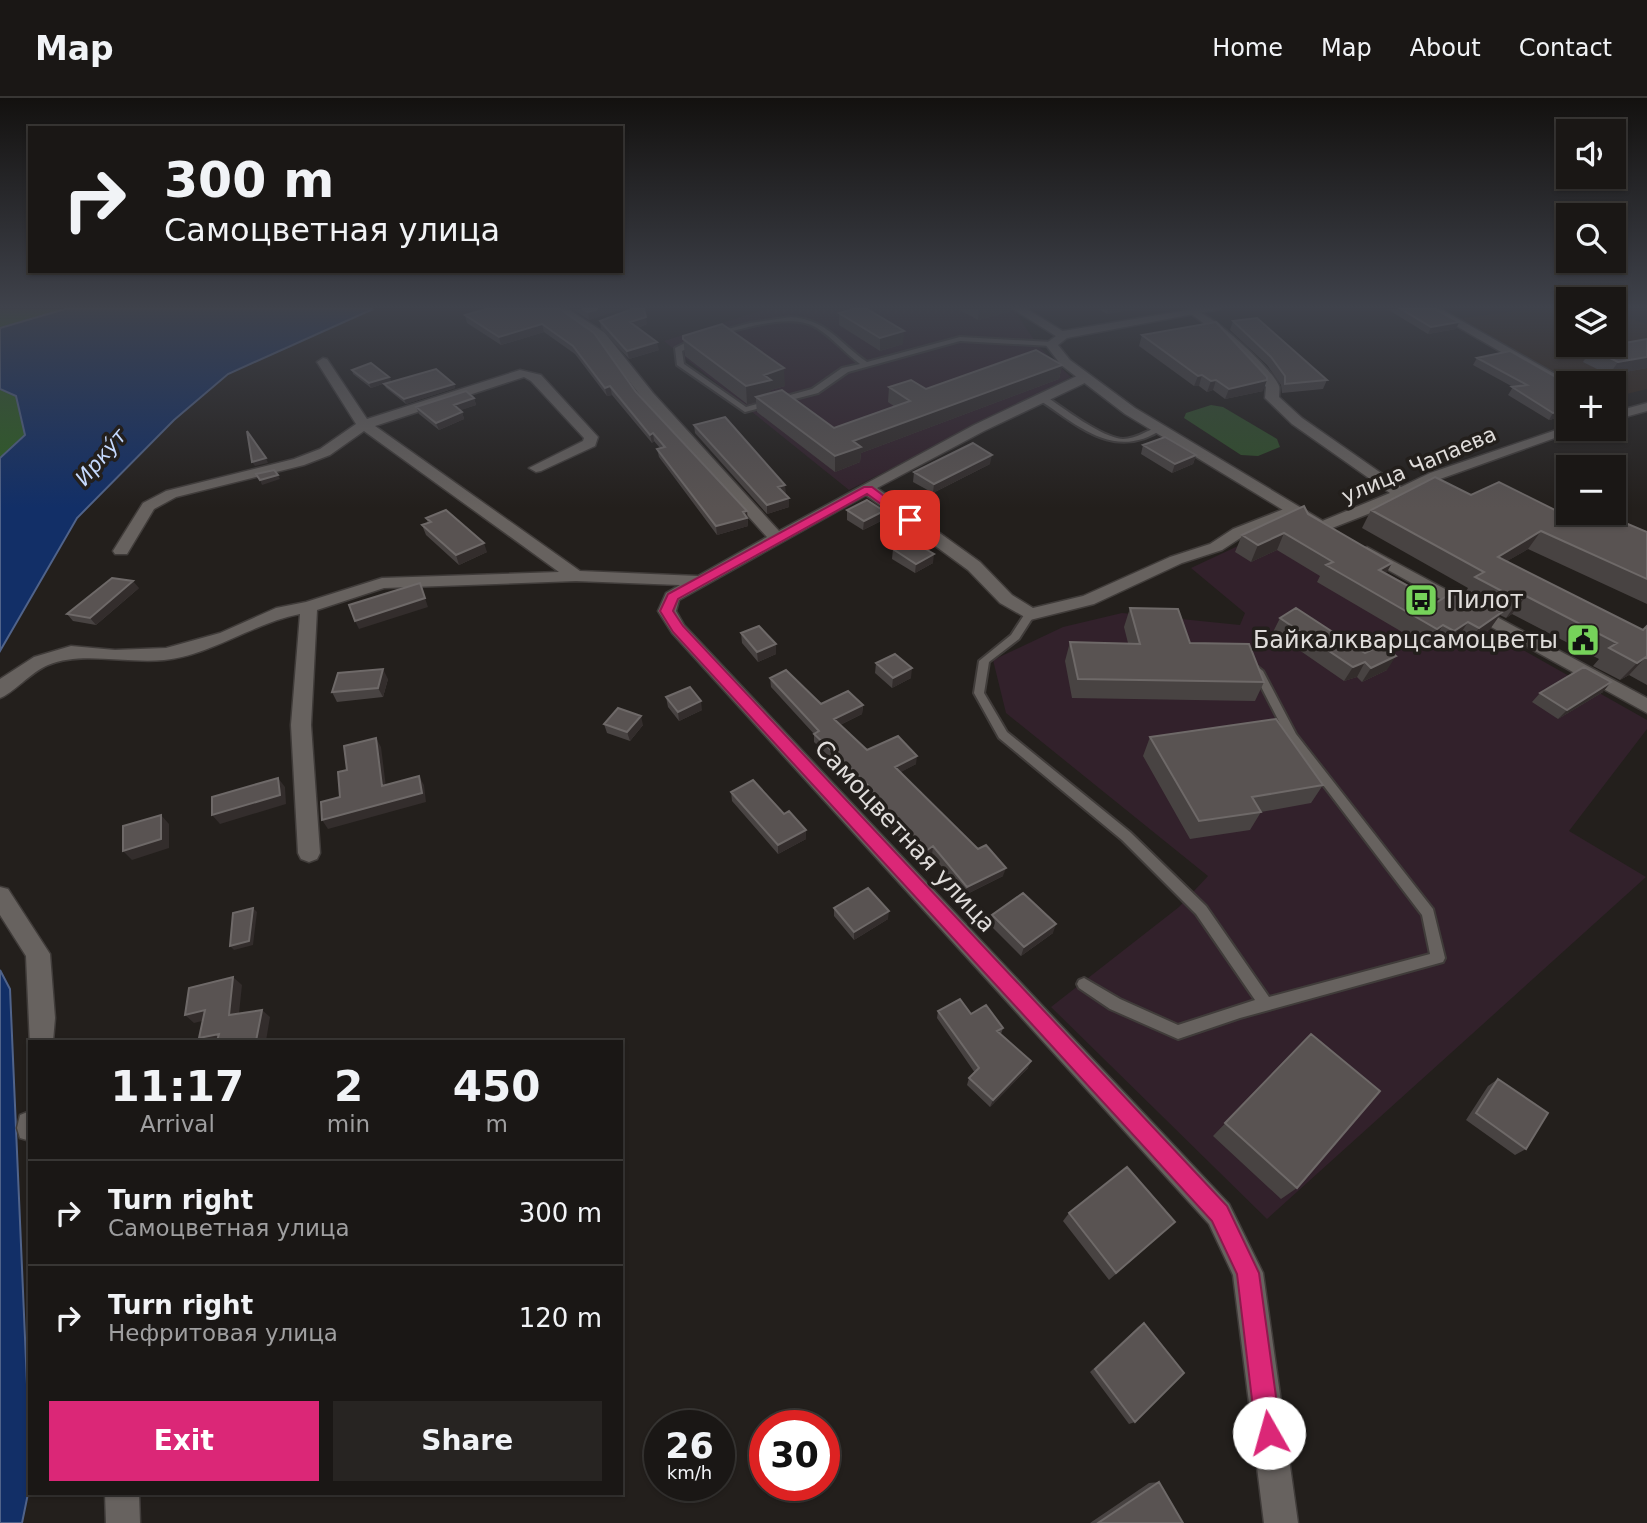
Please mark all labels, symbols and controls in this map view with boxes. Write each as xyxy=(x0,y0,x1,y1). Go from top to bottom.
text: Map xyxy=(35,29,114,68)
text: Home xyxy=(1212,34,1283,62)
text: Map xyxy=(1321,34,1372,62)
text: About xyxy=(1410,34,1481,62)
text: Contact xyxy=(1519,34,1612,62)
map controls xyxy=(1556,119,1626,525)
button: sound xyxy=(1556,119,1626,189)
text: 300 m xyxy=(164,152,334,209)
icon: right xyxy=(49,154,140,245)
button: search xyxy=(1556,203,1626,273)
text: Самоцветная улица xyxy=(164,211,500,249)
button: layers xyxy=(1556,287,1626,357)
button: + xyxy=(1556,371,1626,441)
street label: улица Чапаева xyxy=(1338,422,1500,508)
water label: Ирку́т xyxy=(70,423,132,490)
button: − xyxy=(1556,455,1626,525)
pin xyxy=(880,490,940,550)
icon: arrive xyxy=(891,501,929,539)
bus stop icon: Пилот xyxy=(1402,581,1440,619)
place label: Пилот xyxy=(1446,586,1524,614)
public building icon: Байкалкварцсамоцветы xyxy=(1564,621,1602,659)
place label: Байкалкварцсамоцветы xyxy=(1253,626,1558,654)
street label: Самоцветная улица xyxy=(809,734,1001,938)
text: 11:17 xyxy=(111,1062,244,1111)
text: 2 xyxy=(334,1062,363,1111)
text: 450 xyxy=(453,1062,540,1111)
text: Arrival xyxy=(140,1111,215,1137)
text: min xyxy=(327,1111,370,1137)
text: m xyxy=(485,1111,508,1137)
text: Turn right xyxy=(108,1185,253,1215)
icon: right xyxy=(49,1194,87,1232)
text: 300 m xyxy=(519,1198,602,1228)
text: Самоцветная улица xyxy=(108,1215,350,1241)
text: Turn right xyxy=(108,1290,253,1320)
icon: right xyxy=(49,1299,87,1337)
text: 120 m xyxy=(519,1303,602,1333)
text: Нефритовая улица xyxy=(108,1320,338,1346)
position arrow xyxy=(1232,1396,1306,1470)
button: Exit xyxy=(49,1401,319,1481)
button: Share xyxy=(333,1401,602,1481)
speed limit sign: 30 xyxy=(749,1410,840,1501)
text: 26 xyxy=(665,1426,714,1466)
text: km/h xyxy=(667,1462,712,1483)

